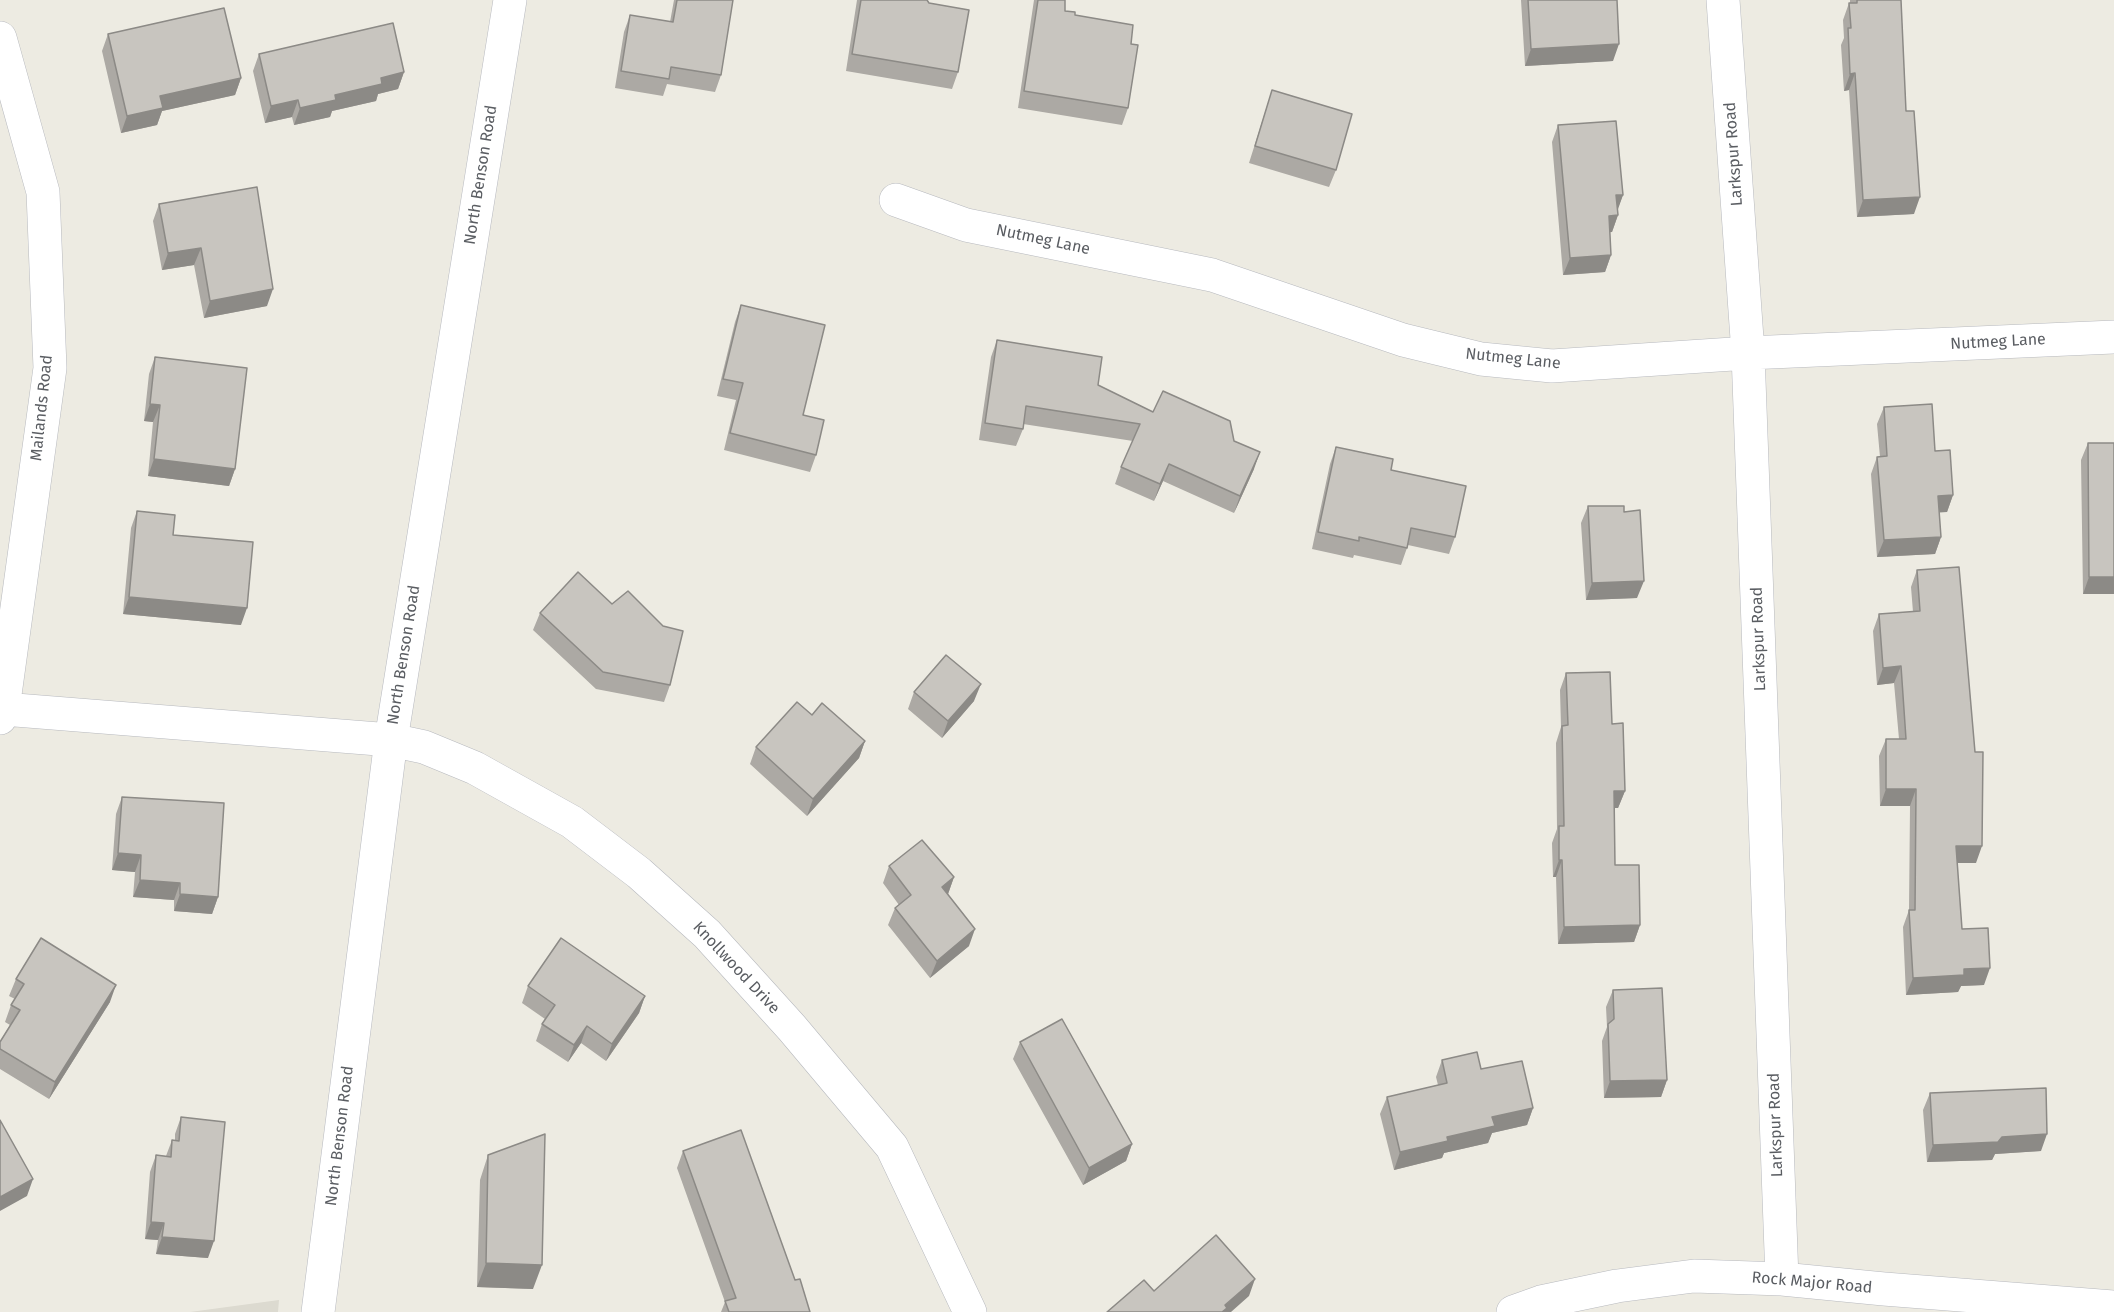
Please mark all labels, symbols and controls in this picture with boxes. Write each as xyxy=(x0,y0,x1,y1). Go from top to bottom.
street label: Larkspur Road xyxy=(1721,101,1747,207)
street label: North Benson Road xyxy=(460,104,502,246)
street label: Nutmeg Lane xyxy=(994,221,1092,259)
street label: Nutmeg Lane xyxy=(1950,330,2046,354)
street label: Nutmeg Lane xyxy=(1464,344,1562,374)
street label: Mailands Road xyxy=(27,354,57,462)
street label: North Benson Road xyxy=(383,584,425,726)
street label: Larkspur Road xyxy=(1748,586,1770,692)
street label: Knollwood Drive xyxy=(688,918,784,1018)
street label: North Benson Road xyxy=(322,1065,358,1207)
street label: Larkspur Road xyxy=(1765,1072,1787,1178)
street label: Rock Major Road xyxy=(1751,1268,1873,1298)

